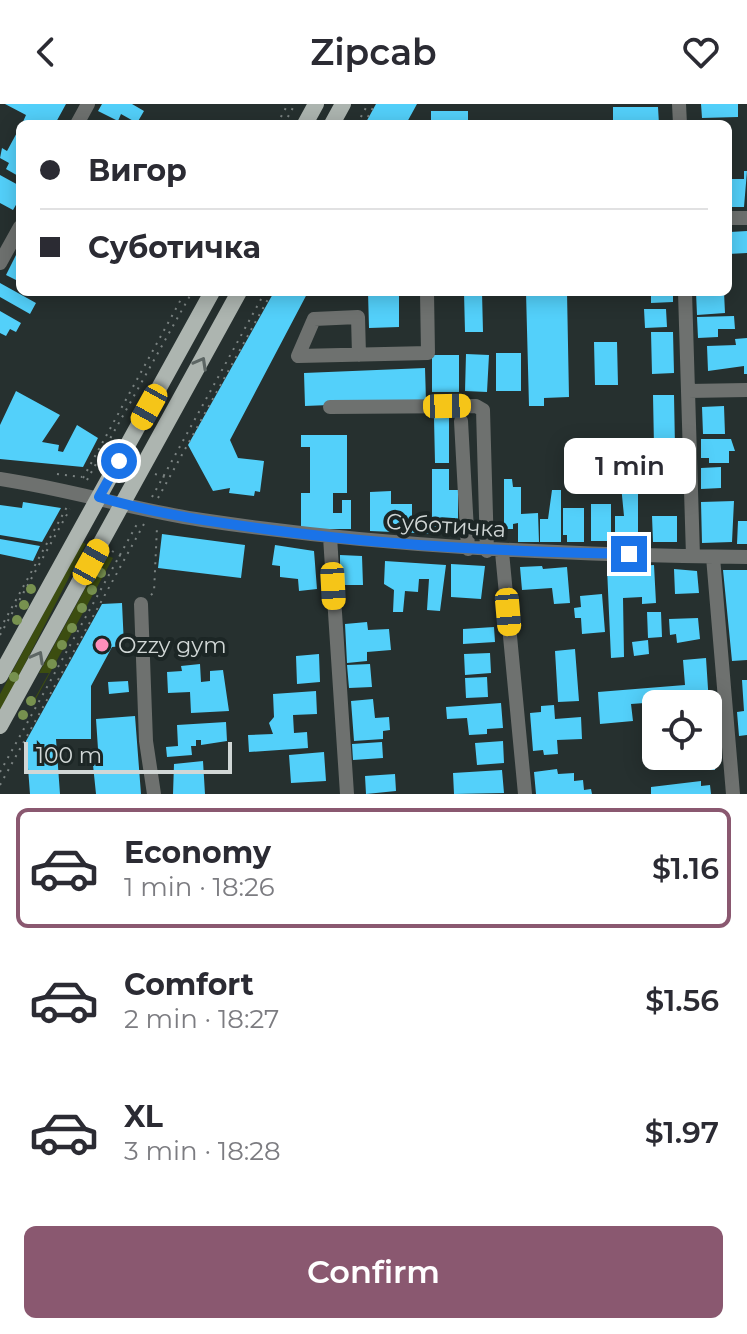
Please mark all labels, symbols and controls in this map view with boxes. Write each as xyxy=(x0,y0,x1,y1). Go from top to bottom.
icon: back xyxy=(24,30,68,74)
text: Zipcab xyxy=(310,30,437,74)
icon: heart xyxy=(679,30,723,74)
text: Вигор xyxy=(88,152,187,189)
text: Суботичка xyxy=(88,229,261,266)
one-way arrow xyxy=(191,356,206,371)
car xyxy=(127,380,171,434)
car xyxy=(423,394,471,418)
callout: 1 min xyxy=(563,438,695,494)
route start xyxy=(101,443,137,479)
text: 1 min xyxy=(595,450,665,482)
street label: Суботичка xyxy=(385,508,507,543)
car xyxy=(69,535,113,589)
route end xyxy=(611,536,647,572)
car xyxy=(320,561,346,611)
car xyxy=(494,587,522,637)
place label: Ozzy gym xyxy=(118,632,227,659)
marker: Ozzy gym xyxy=(93,636,111,654)
one-way arrow xyxy=(28,652,44,666)
map controls xyxy=(642,690,722,770)
button: locate xyxy=(642,690,722,770)
scale bar xyxy=(24,738,232,774)
text: 100 m xyxy=(36,742,102,769)
icon: car xyxy=(28,832,100,904)
text: Economy xyxy=(124,834,271,871)
text: $1.16 xyxy=(652,850,719,887)
text: 1 min · 18:26 xyxy=(124,871,275,903)
icon: car xyxy=(28,964,100,1036)
text: Comfort xyxy=(124,966,254,1003)
text: $1.56 xyxy=(645,982,719,1019)
text: 2 min · 18:27 xyxy=(124,1003,279,1035)
icon: car xyxy=(28,1096,100,1168)
text: XL xyxy=(124,1098,163,1135)
text: $1.97 xyxy=(645,1114,719,1151)
text: 3 min · 18:28 xyxy=(124,1135,281,1167)
button: Confirm xyxy=(24,1226,723,1318)

